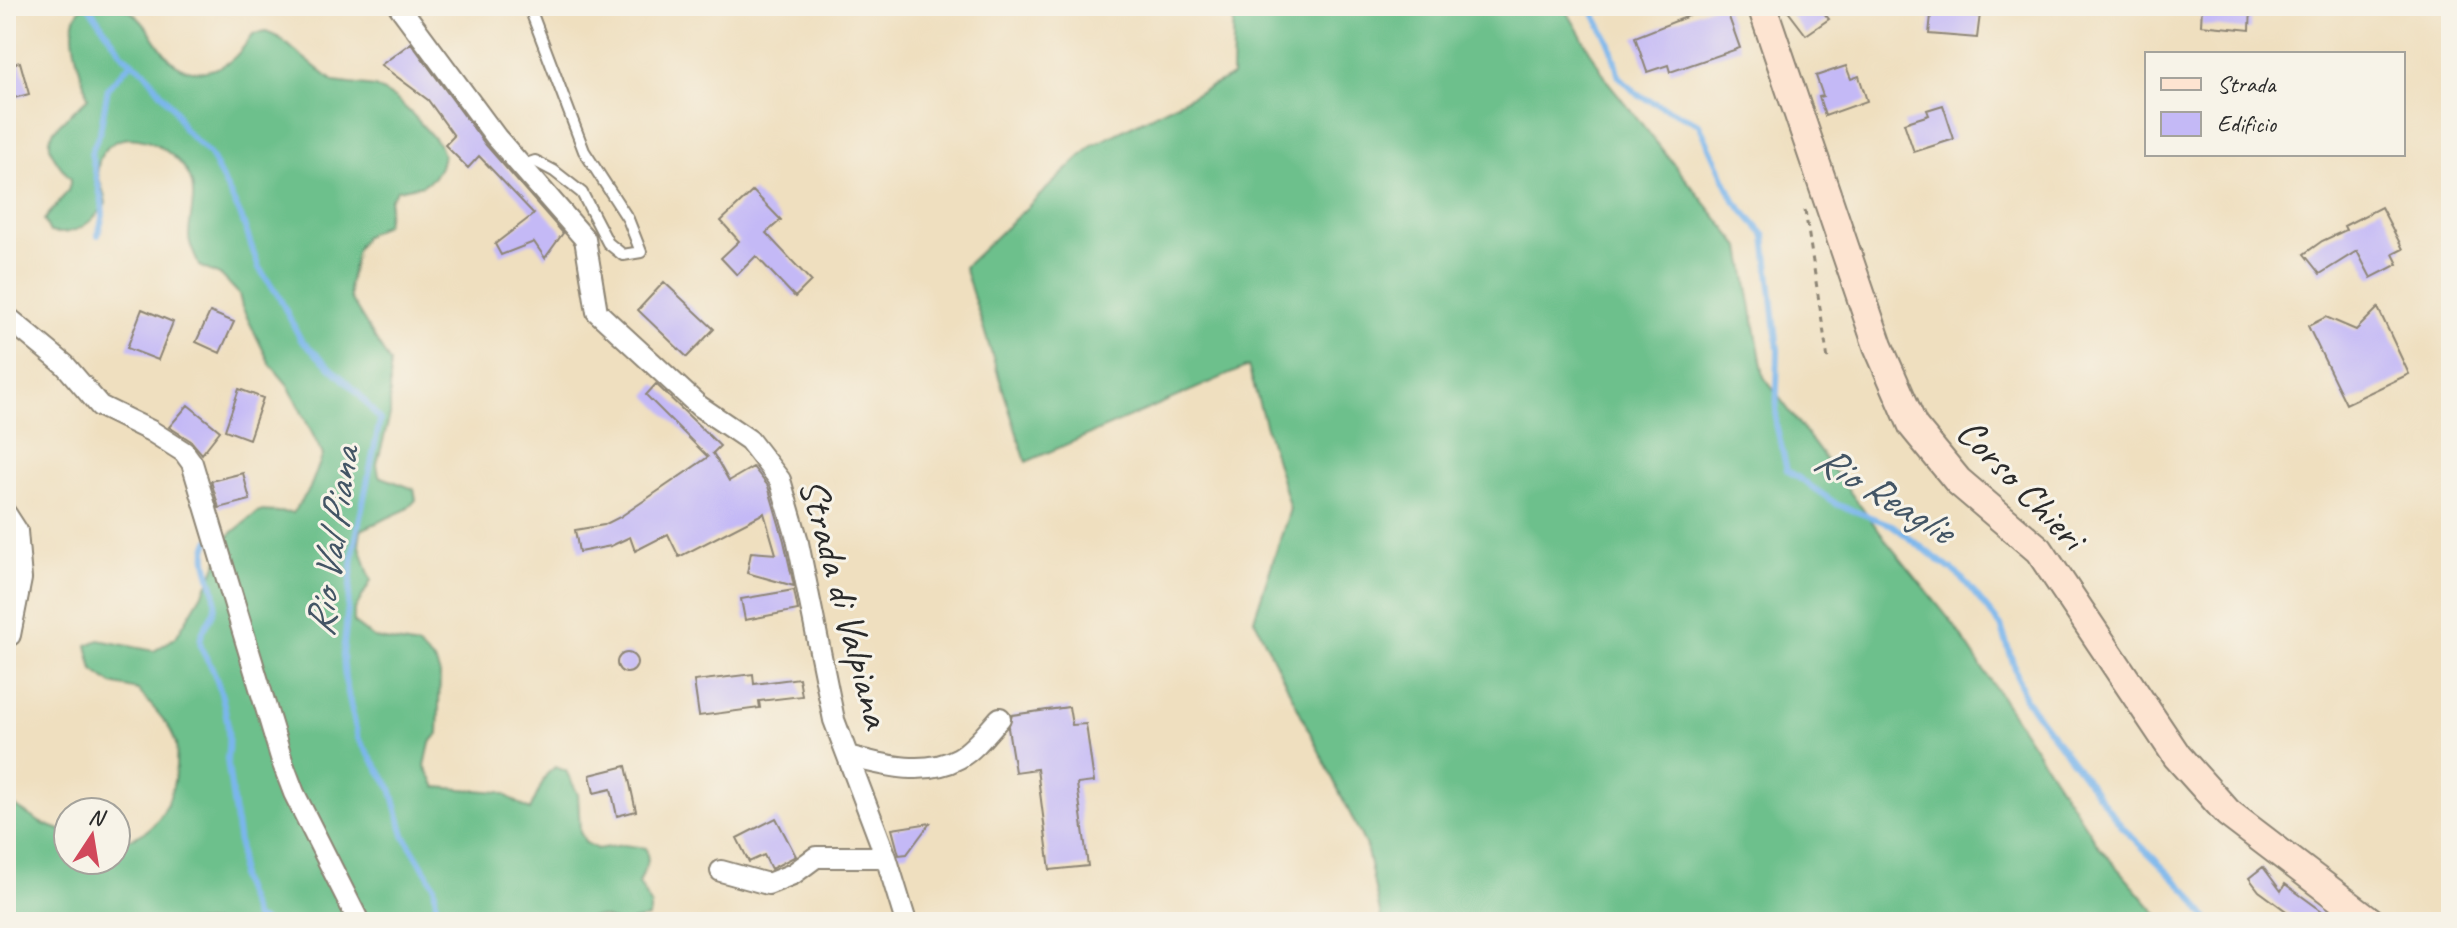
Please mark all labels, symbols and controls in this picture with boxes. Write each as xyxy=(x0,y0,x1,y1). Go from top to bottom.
legend xyxy=(2145,52,2405,156)
text: Strada xyxy=(2217,69,2277,99)
text: Edificio xyxy=(2217,109,2278,139)
street label: Corso Chieri xyxy=(1946,407,2099,564)
water label: Rio Reaglie xyxy=(1805,432,1968,559)
water label: Rio Val Piana xyxy=(293,440,372,639)
street label: Strada di Valpiana xyxy=(788,473,903,736)
north arrow xyxy=(52,796,132,876)
text: N xyxy=(86,802,109,833)

